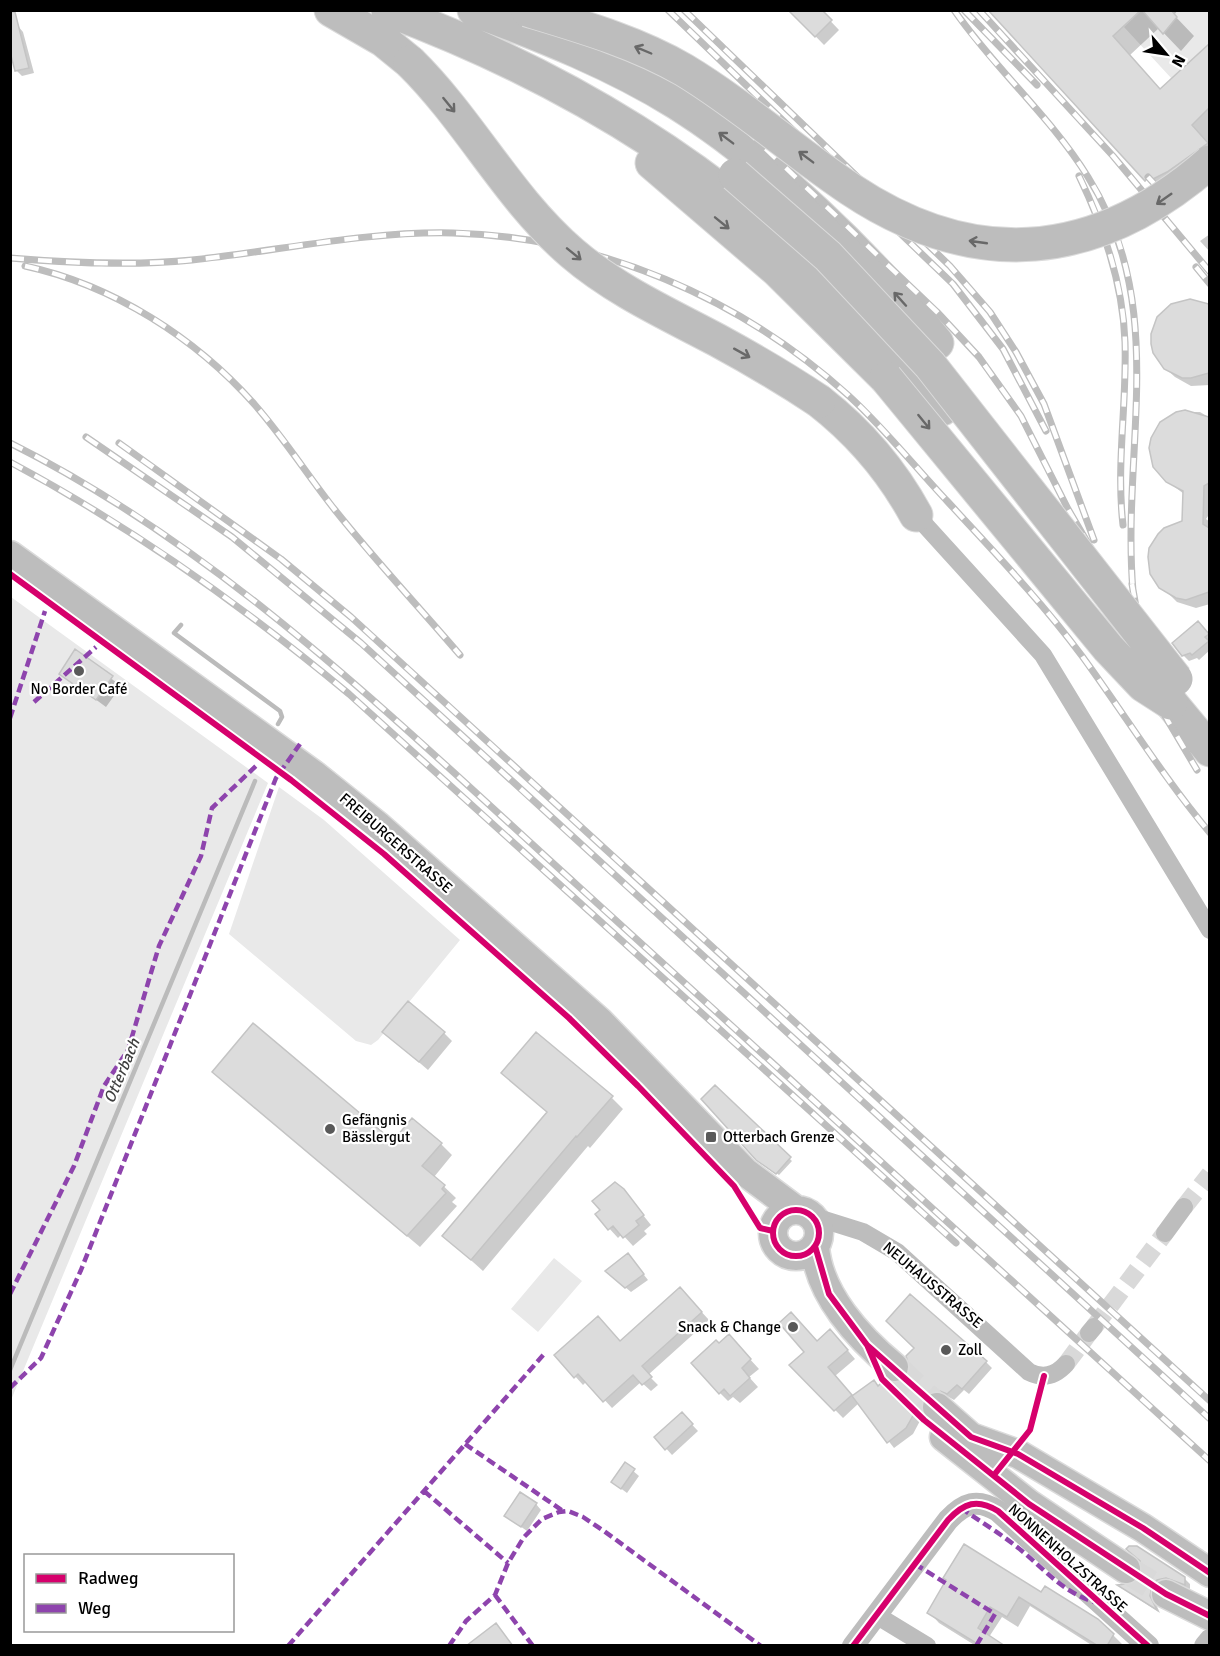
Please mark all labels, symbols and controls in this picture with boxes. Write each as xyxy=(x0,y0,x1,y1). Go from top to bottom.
north arrow xyxy=(1136,24,1196,84)
one-way arrow xyxy=(634,44,653,55)
text: N xyxy=(1167,51,1190,71)
one-way arrow xyxy=(443,97,456,113)
one-way arrow xyxy=(718,131,734,144)
one-way arrow xyxy=(798,151,814,163)
one-way arrow xyxy=(1156,193,1172,205)
one-way arrow xyxy=(714,217,730,230)
one-way arrow xyxy=(969,236,989,247)
one-way arrow xyxy=(566,247,582,260)
one-way arrow xyxy=(893,291,907,306)
one-way arrow xyxy=(733,347,750,359)
one-way arrow xyxy=(917,414,931,429)
marker: No Border Café xyxy=(72,664,86,678)
place label: No Border Café xyxy=(31,680,127,698)
street label: FREIBURGERSTRASSE xyxy=(336,789,456,897)
water label: Otterbach xyxy=(99,1035,145,1106)
place label: Gefängnis Bässlergut xyxy=(342,1111,410,1146)
marker: Gefängnis Bässlergut xyxy=(323,1122,337,1136)
place label: Otterbach Grenze xyxy=(723,1128,835,1146)
marker: Otterbach Grenze xyxy=(704,1130,718,1144)
street label: NEUHAUSSTRASSE xyxy=(879,1238,987,1332)
place label: Snack & Change xyxy=(678,1318,781,1336)
marker: Snack & Change xyxy=(786,1320,800,1334)
place label: Zoll xyxy=(958,1341,982,1359)
marker: Zoll xyxy=(939,1343,953,1357)
street label: NONNENHOLZSTRASSE xyxy=(1005,1500,1131,1616)
legend xyxy=(24,1554,234,1632)
text: Radweg xyxy=(78,1567,139,1589)
text: Weg xyxy=(78,1597,111,1619)

